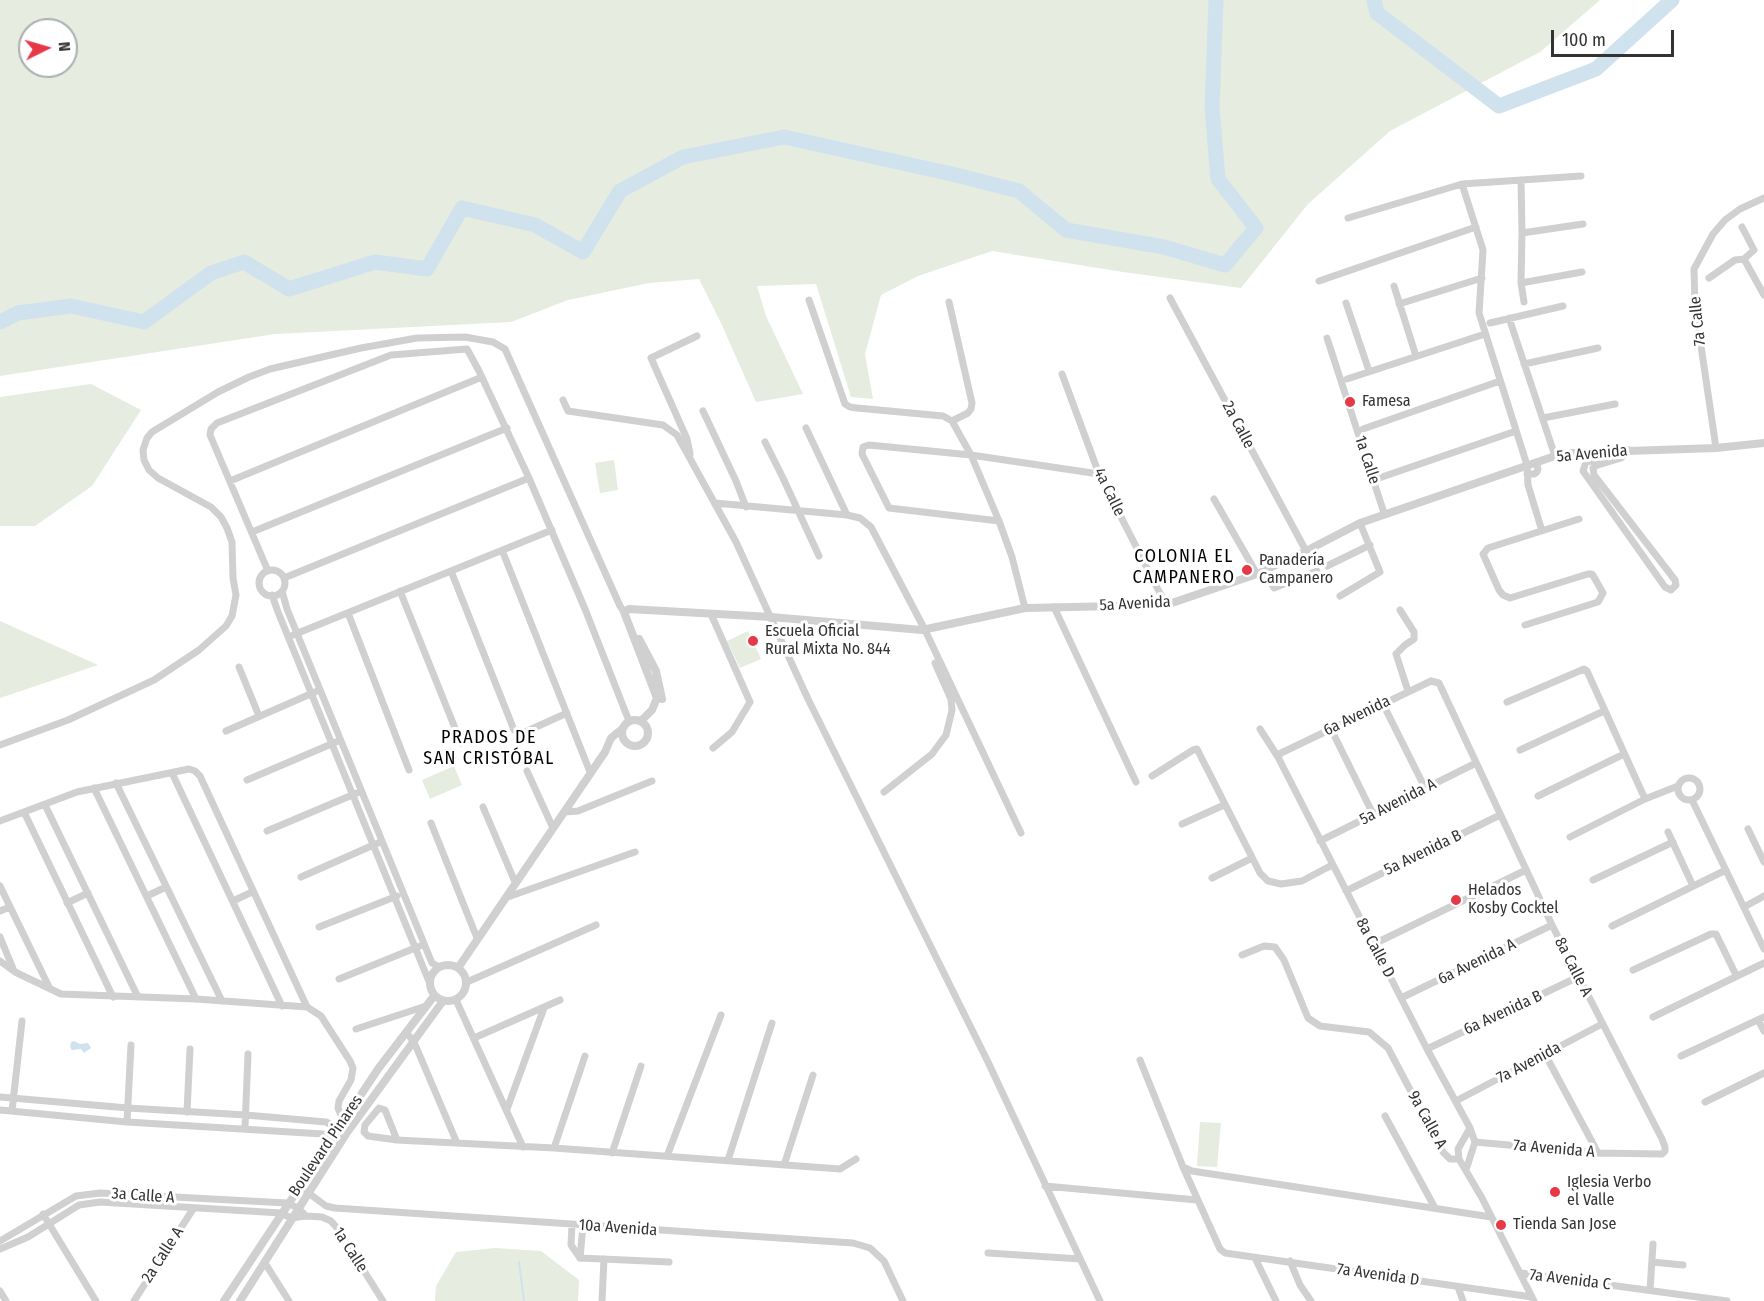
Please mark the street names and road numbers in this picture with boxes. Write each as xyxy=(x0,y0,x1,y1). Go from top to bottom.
street label: 7a Calle xyxy=(1686,295,1710,347)
street label: 2a Calle xyxy=(1218,398,1258,452)
street label: 1a Calle xyxy=(1350,433,1384,487)
street label: 5a Avenida xyxy=(1556,441,1628,467)
street label: 4a Calle xyxy=(1089,465,1129,519)
street label: 5a Avenida xyxy=(1099,593,1171,615)
street label: 6a Avenida xyxy=(1321,692,1393,740)
street label: 5a Avenida A xyxy=(1356,775,1440,829)
street label: 5a Avenida B xyxy=(1381,826,1465,880)
street label: 8a Calle D xyxy=(1351,915,1399,981)
street label: 8a Calle A xyxy=(1550,934,1596,1000)
street label: 6a Avenida A xyxy=(1435,935,1519,989)
street label: 6a Avenida B xyxy=(1461,986,1545,1040)
street label: 7a Avenida xyxy=(1494,1038,1564,1088)
street label: 9a Calle A xyxy=(1403,1088,1451,1152)
street label: Boulevard Pinares xyxy=(285,1092,367,1200)
street label: 7a Avenida A xyxy=(1512,1136,1596,1162)
street label: 3a Calle A xyxy=(111,1184,175,1208)
street label: 10a Avenida xyxy=(578,1216,658,1240)
street label: 2a Calle A xyxy=(138,1224,188,1286)
street label: 1a Calle xyxy=(328,1224,372,1276)
street label: 7a Avenida D xyxy=(1336,1260,1420,1290)
street label: 7a Avenida C xyxy=(1528,1265,1612,1295)

